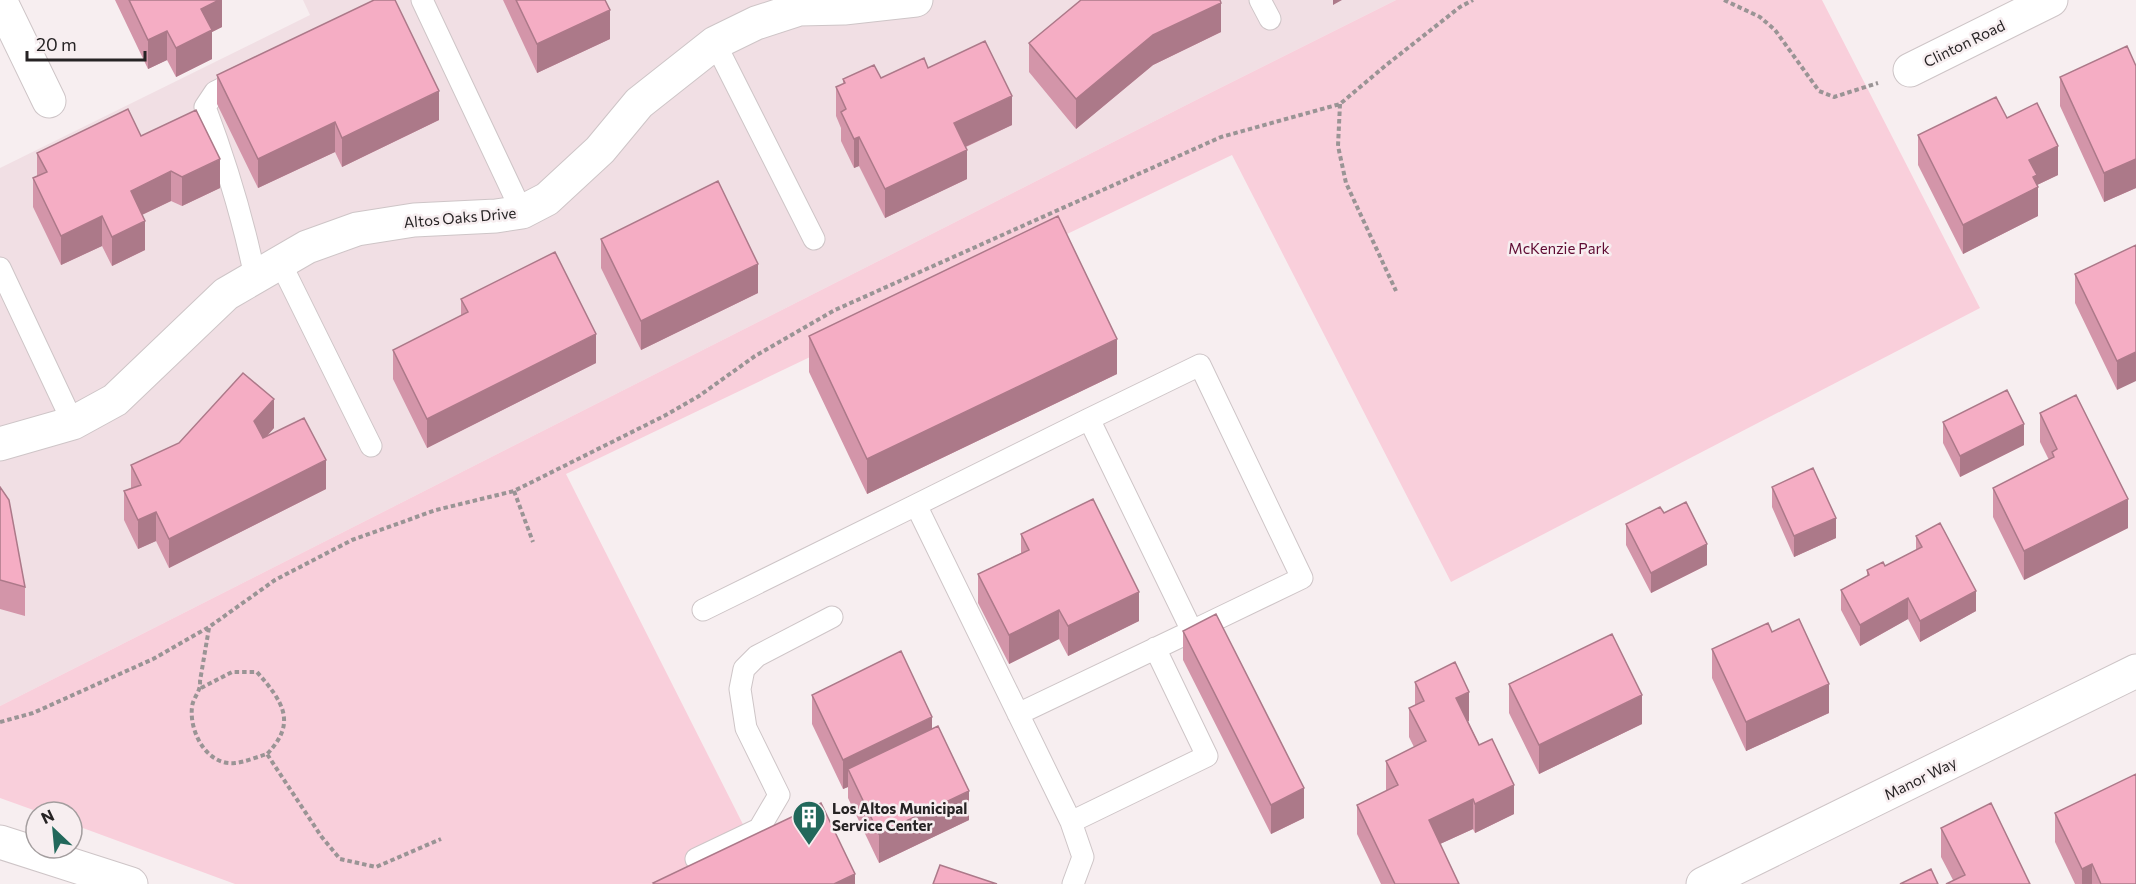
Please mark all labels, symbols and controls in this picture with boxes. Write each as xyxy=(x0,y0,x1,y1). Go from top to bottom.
street label: Clinton Road xyxy=(1920,16,2008,70)
scale bar xyxy=(27,24,146,62)
text: 20 m xyxy=(36,33,77,55)
street label: Altos Oaks Drive xyxy=(403,203,517,231)
park label: McKenzie Park xyxy=(1508,239,1610,257)
street label: Manor Way xyxy=(1881,753,1959,803)
building icon: Los Altos Municipal Service Center xyxy=(791,799,827,846)
place label: Los Altos Municipal Service Center xyxy=(832,799,967,834)
north arrow xyxy=(24,800,84,860)
text: N xyxy=(38,805,57,827)

